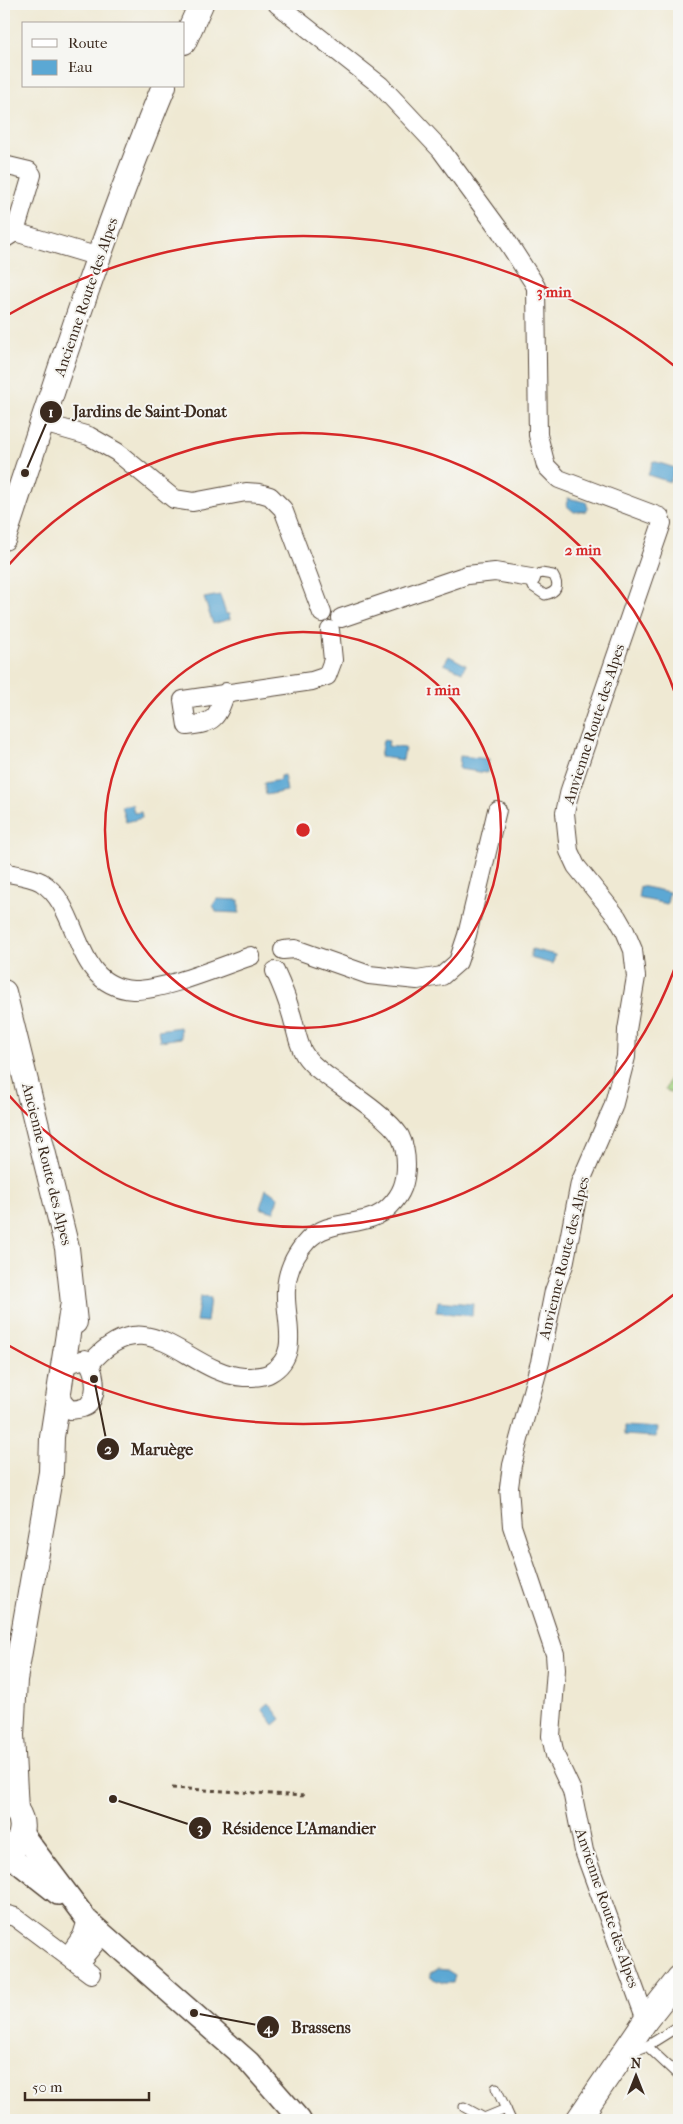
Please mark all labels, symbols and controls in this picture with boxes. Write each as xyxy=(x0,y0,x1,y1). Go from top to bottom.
legend xyxy=(22,22,185,88)
text: Route xyxy=(68,34,108,52)
text: Eau xyxy=(68,58,93,76)
street label: Ancienne Route des Alpes xyxy=(50,215,122,380)
text: 3 min xyxy=(537,283,572,301)
callout: Jardins de Saint-Donat xyxy=(38,396,237,427)
text: Jardins de Saint-Donat xyxy=(71,402,227,422)
text: 1 xyxy=(48,403,54,421)
text: 2 min xyxy=(565,541,602,559)
street label: Anvienne Route des Alpes xyxy=(559,641,629,807)
text: 1 min xyxy=(426,681,460,699)
centre of rings xyxy=(294,821,312,839)
street label: Ancienne Route des Alpes xyxy=(18,1080,76,1247)
street label: Anvienne Route des Alpes xyxy=(535,1174,593,1342)
callout: Maruège xyxy=(96,1434,203,1465)
text: 2 xyxy=(104,1440,112,1458)
text: Maruège xyxy=(130,1440,193,1460)
callout: Résidence L'Amandier xyxy=(187,1813,386,1844)
text: 3 xyxy=(197,1819,203,1837)
text: Résidence L'Amandier xyxy=(222,1819,377,1838)
street label: Anvienne Route des Alpes xyxy=(571,1825,643,1990)
callout: Brassens xyxy=(256,2012,360,2043)
text: Brassens xyxy=(291,2018,351,2037)
text: 4 xyxy=(263,2019,274,2037)
north arrow xyxy=(610,2052,660,2102)
text: N xyxy=(631,2055,642,2072)
scale bar xyxy=(25,2069,149,2101)
text: 50 m xyxy=(32,2078,63,2096)

